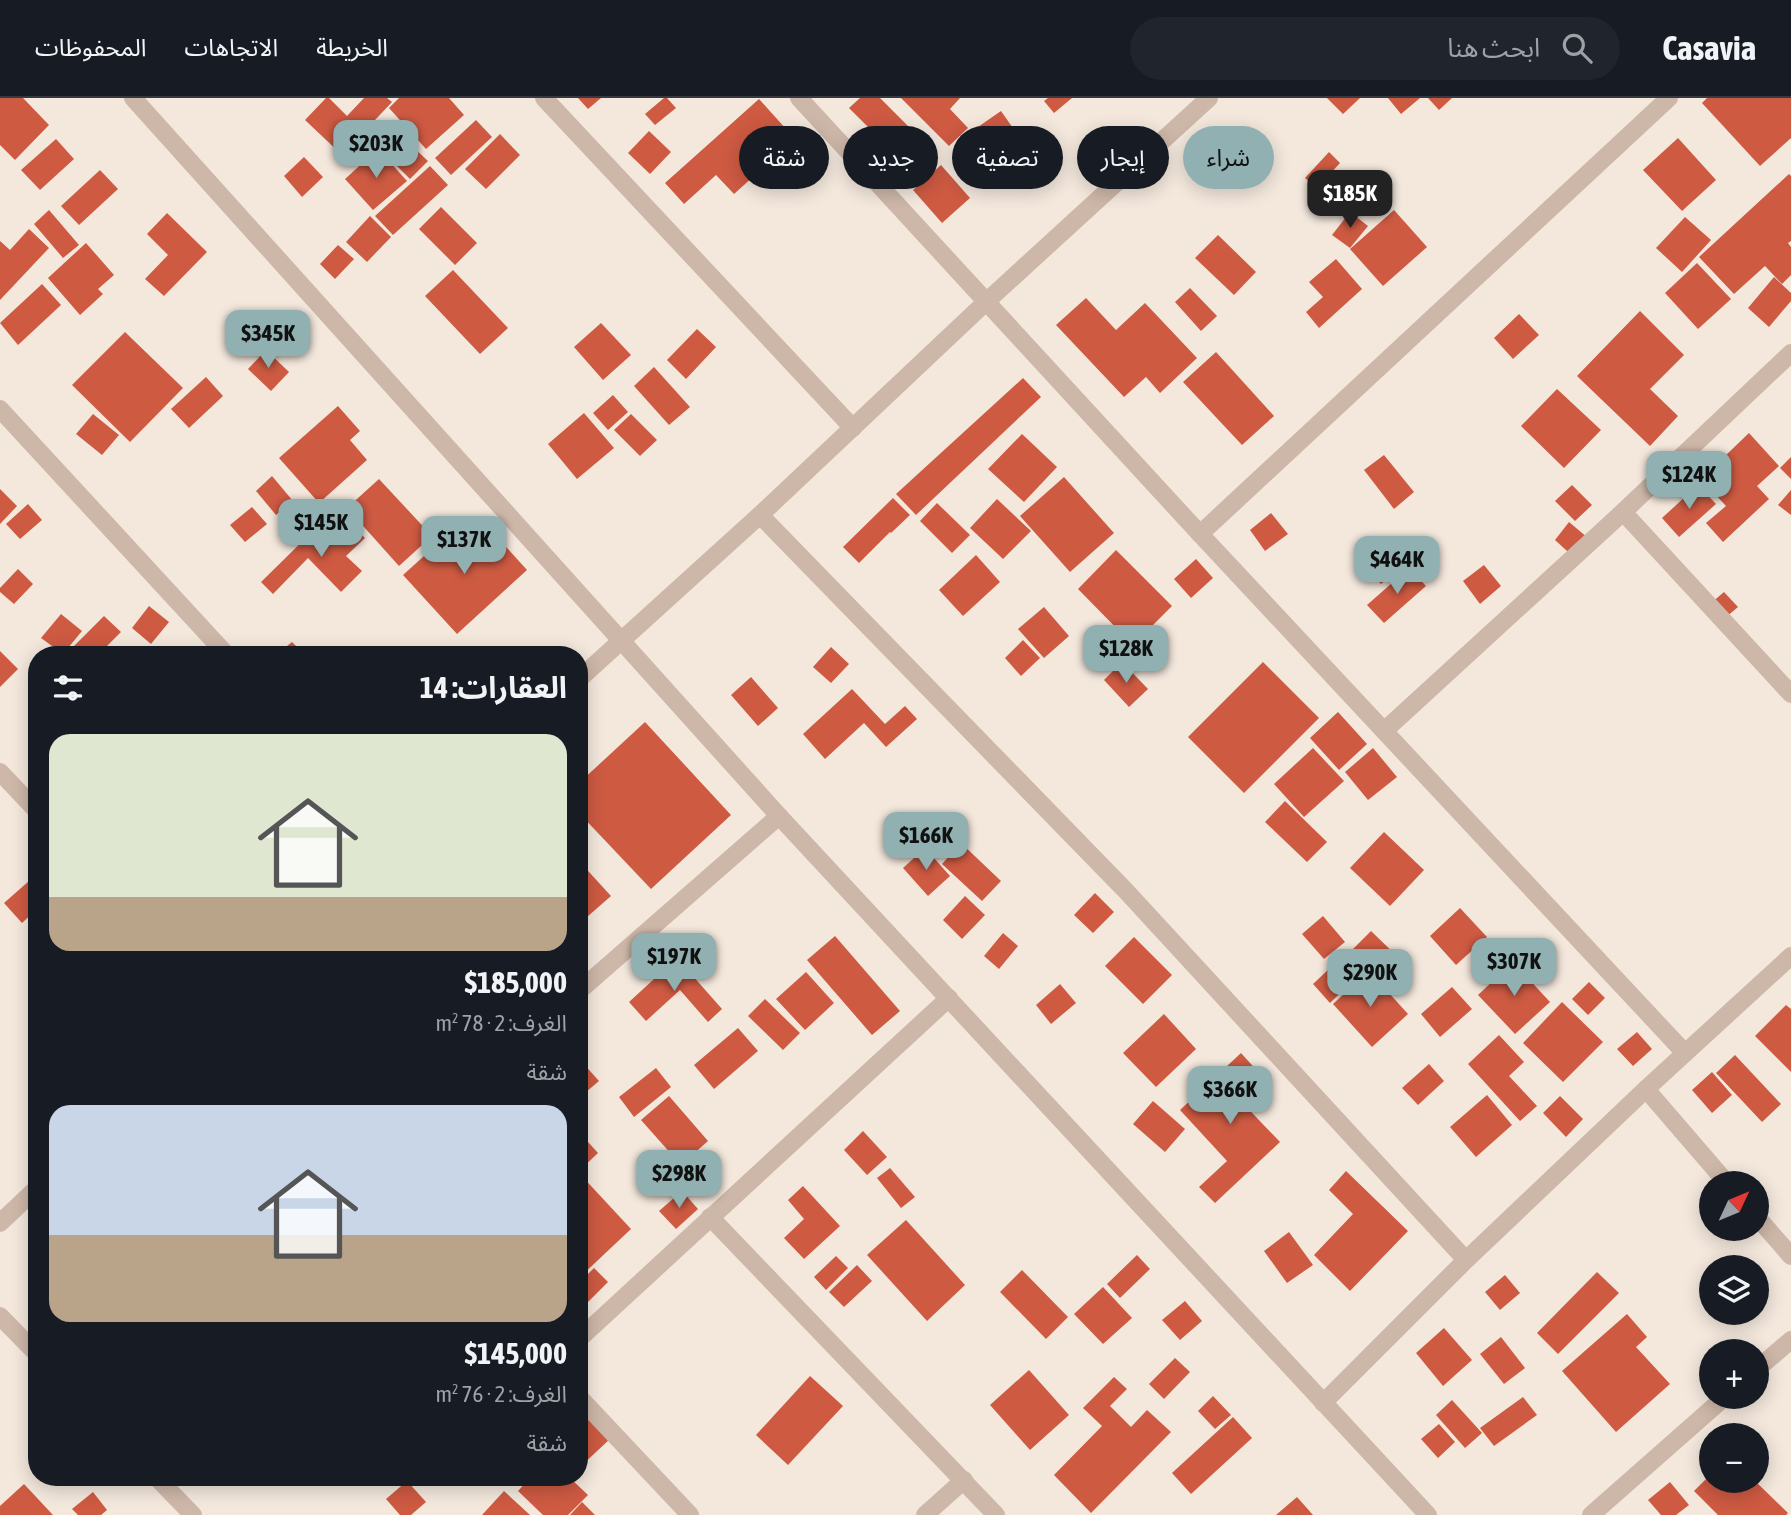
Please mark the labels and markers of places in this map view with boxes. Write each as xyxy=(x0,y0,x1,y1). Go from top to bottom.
pin: $203K xyxy=(327,120,425,180)
pin: $185K xyxy=(1301,170,1399,230)
pin: $345K xyxy=(219,310,317,370)
pin: $124K xyxy=(1640,452,1738,511)
pin: $145K xyxy=(272,500,370,559)
pin: $137K xyxy=(415,517,513,576)
pin: $464K xyxy=(1348,536,1446,596)
pin: $128K xyxy=(1077,626,1175,685)
pin: $166K xyxy=(877,812,975,872)
pin: $197K xyxy=(625,934,723,993)
pin: $307K xyxy=(1465,939,1563,998)
pin: $290K xyxy=(1321,950,1419,1009)
pin: $366K xyxy=(1181,1066,1279,1126)
pin: $298K xyxy=(630,1150,728,1210)

